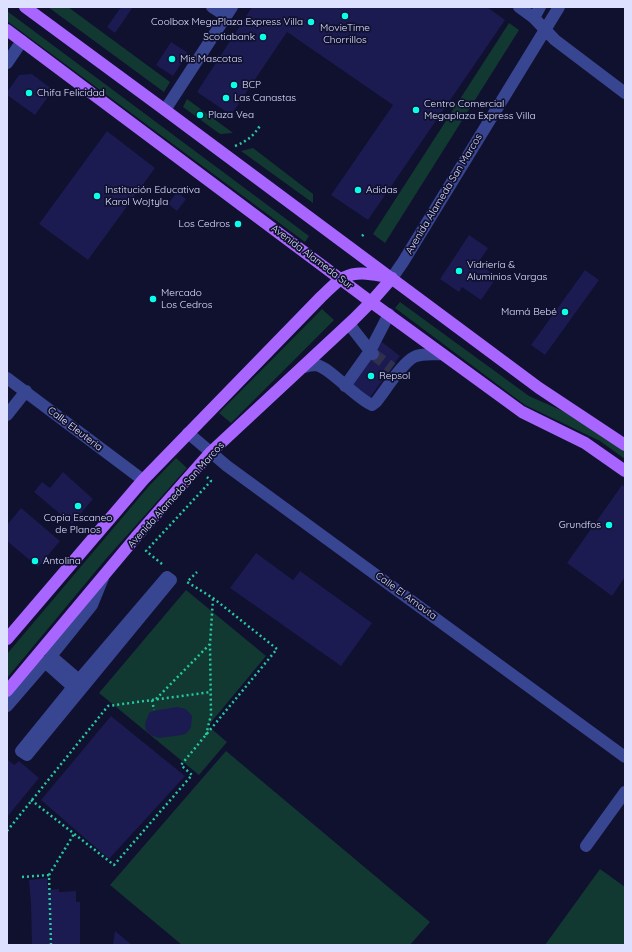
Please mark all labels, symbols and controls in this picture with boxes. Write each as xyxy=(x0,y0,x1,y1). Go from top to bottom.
marker: MovieTime Chorrillos xyxy=(340,11,350,21)
place label: Coolbox MegaPlaza Express Villa xyxy=(151,16,303,28)
marker: Coolbox MegaPlaza Express Villa xyxy=(306,17,316,27)
place label: MovieTime Chorrillos xyxy=(320,22,370,46)
place label: Scotiabank xyxy=(203,31,255,43)
marker: Scotiabank xyxy=(258,32,268,42)
place label: Mis Mascotas xyxy=(180,53,242,65)
marker: Mis Mascotas xyxy=(167,54,177,64)
place label: BCP xyxy=(242,79,261,91)
marker: BCP xyxy=(229,80,239,90)
place label: Chifa Felicidad xyxy=(37,87,105,99)
marker: Chifa Felicidad xyxy=(24,88,34,98)
place label: Las Canastas xyxy=(234,92,296,104)
marker: Las Canastas xyxy=(221,93,231,103)
place label: Centro Comercial Megaplaza Express Villa xyxy=(424,98,536,122)
marker: Centro Comercial Megaplaza Express Villa xyxy=(411,105,421,115)
place label: Plaza Vea xyxy=(208,109,254,121)
marker: Plaza Vea xyxy=(195,110,205,120)
street label: Avenida Alameda San Marcos xyxy=(403,132,485,256)
place label: Institución Educativa Karol Wojtyla xyxy=(105,184,200,208)
place label: Adidas xyxy=(366,184,397,196)
marker: Adidas xyxy=(353,185,363,195)
marker: Institución Educativa Karol Wojtyla xyxy=(92,191,102,201)
place label: Los Cedros xyxy=(179,218,230,230)
marker: Los Cedros xyxy=(233,219,243,229)
street label: Avenida Alameda Sur xyxy=(269,222,355,292)
place label: Vidriería & Aluminios Vargas xyxy=(467,259,547,282)
marker: Vidriería & Aluminios Vargas xyxy=(454,266,464,276)
place label: Mercado Los Cedros xyxy=(161,287,212,310)
marker: Mercado Los Cedros xyxy=(148,294,158,304)
place label: Mamá Bebé xyxy=(501,306,557,318)
marker: Mamá Bebé xyxy=(560,307,570,317)
place label: Repsol xyxy=(379,370,410,382)
marker: Repsol xyxy=(366,371,376,381)
street label: Calle Eleuteria xyxy=(45,404,105,454)
street label: Avenida Alameda San Marcos xyxy=(125,440,227,550)
marker: Copia Escaneo de Planos xyxy=(73,501,83,511)
place label: Copia Escaneo de Planos xyxy=(44,512,112,536)
place label: Grundfos xyxy=(559,519,601,531)
marker: Grundfos xyxy=(604,520,614,530)
place label: Antolina xyxy=(43,555,81,567)
marker: Antolina xyxy=(30,556,40,566)
street label: Calle El Amauta xyxy=(373,570,439,622)

